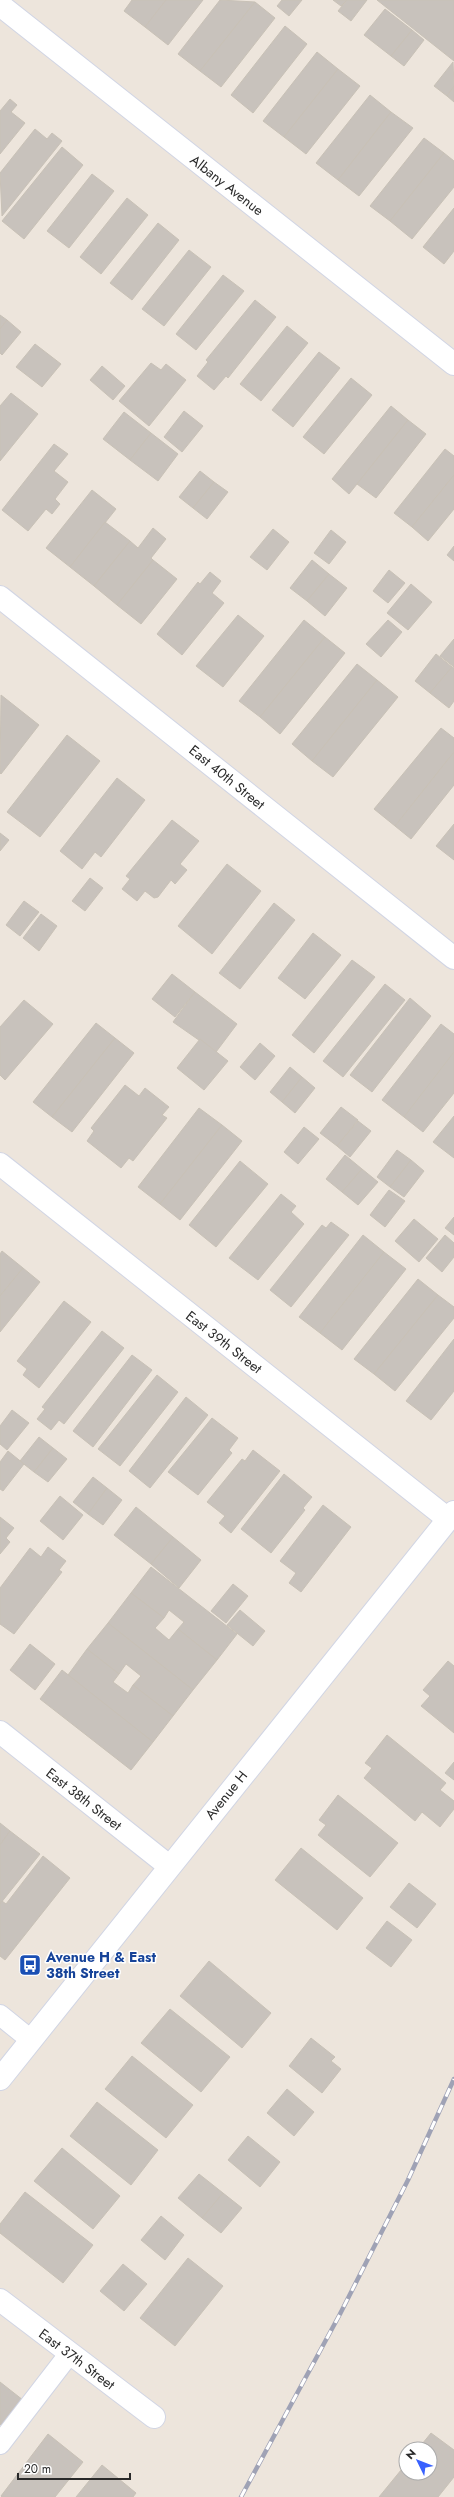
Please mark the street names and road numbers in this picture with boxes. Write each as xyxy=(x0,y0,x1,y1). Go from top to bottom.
street label: Albany Avenue xyxy=(186,150,268,220)
street label: East 40th Street xyxy=(185,740,270,814)
street label: East 39th Street xyxy=(182,1306,267,1378)
street label: East 38th Street xyxy=(42,1763,127,1835)
street label: Avenue H xyxy=(200,1766,252,1824)
street label: East 37th Street xyxy=(35,2324,120,2395)

